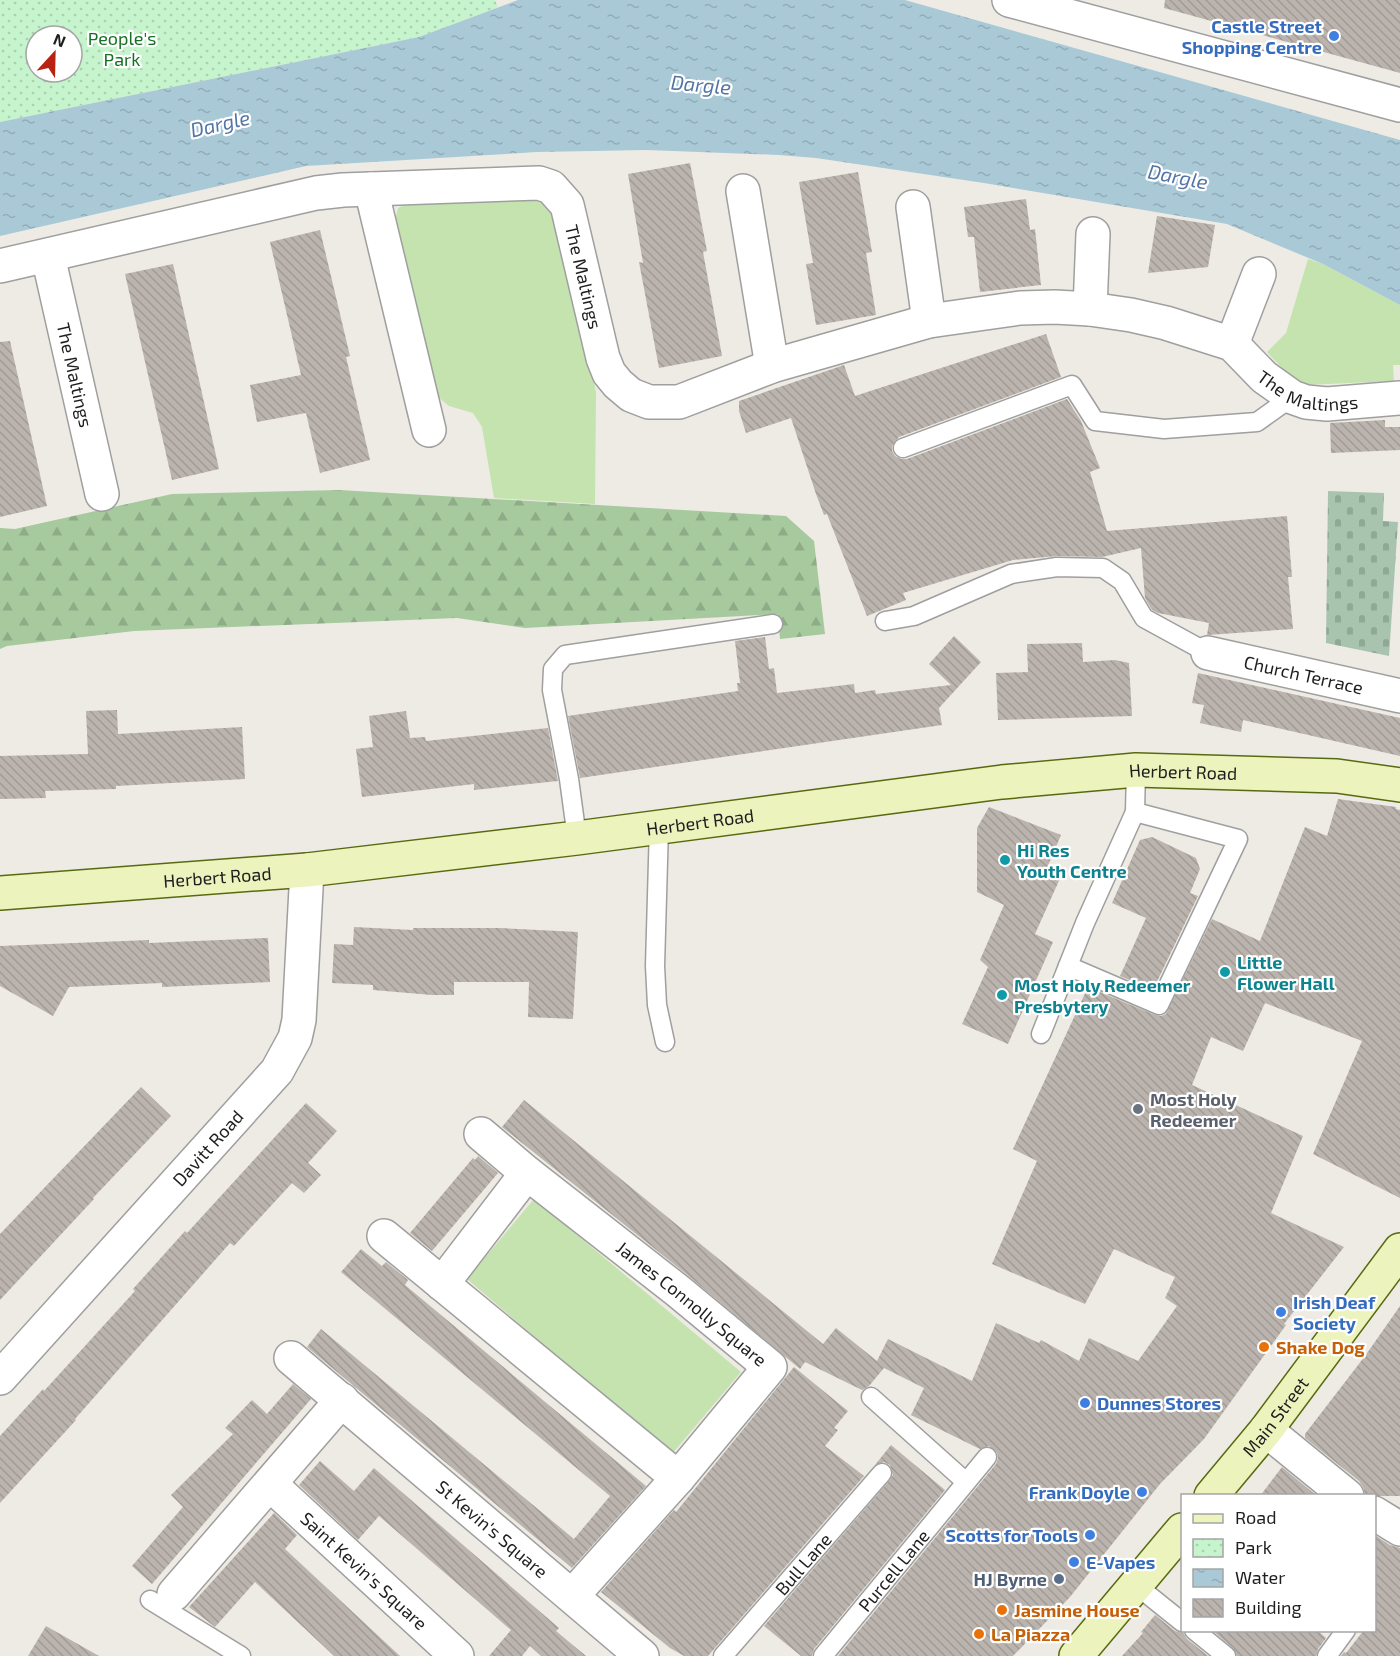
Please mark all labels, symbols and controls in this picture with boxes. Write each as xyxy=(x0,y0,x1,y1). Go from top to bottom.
place label: Castle Street Shopping Centre xyxy=(1182,15,1323,58)
north arrow xyxy=(24,24,84,84)
park label: People's Park xyxy=(88,27,156,70)
text: N xyxy=(51,29,69,51)
marker: Castle Street Shopping Centre xyxy=(1327,29,1341,43)
water label: Dargle xyxy=(670,69,732,99)
water label: Dargle xyxy=(188,104,252,142)
water label: Dargle xyxy=(1146,158,1210,194)
street label: The Maltings xyxy=(561,222,607,331)
street label: The Maltings xyxy=(52,321,98,429)
street label: The Maltings xyxy=(1253,365,1359,415)
street label: Church Terrace xyxy=(1242,650,1365,698)
street label: Herbert Road xyxy=(1128,759,1238,784)
street label: Herbert Road xyxy=(645,804,755,840)
place label: Hi Res Youth Centre xyxy=(1017,839,1127,882)
marker: Hi Res Youth Centre xyxy=(998,853,1012,867)
street label: Herbert Road xyxy=(162,862,272,892)
place label: Little Flower Hall xyxy=(1237,951,1335,994)
marker: Little Flower Hall xyxy=(1218,965,1232,979)
place label: Most Holy Redeemer Presbytery xyxy=(1014,974,1191,1017)
marker: Most Holy Redeemer Presbytery xyxy=(995,988,1009,1002)
place label: Most Holy Redeemer xyxy=(1150,1088,1237,1131)
marker: Most Holy Redeemer xyxy=(1131,1102,1145,1116)
street label: Davitt Road xyxy=(168,1105,248,1191)
street label: James Connolly Square xyxy=(612,1236,771,1371)
place label: Irish Deaf Society xyxy=(1293,1291,1376,1334)
marker: Irish Deaf Society xyxy=(1274,1305,1288,1319)
place label: Shake Dog xyxy=(1276,1336,1365,1358)
marker: Shake Dog xyxy=(1257,1340,1271,1354)
street label: Main Street xyxy=(1238,1372,1313,1461)
place label: Dunnes Stores xyxy=(1097,1392,1221,1414)
marker: Dunnes Stores xyxy=(1078,1396,1092,1410)
street label: St Kevin's Square xyxy=(432,1475,552,1582)
place label: Frank Doyle xyxy=(1029,1481,1130,1503)
marker: Frank Doyle xyxy=(1135,1485,1149,1499)
legend xyxy=(1181,1494,1376,1632)
text: Road xyxy=(1235,1506,1276,1528)
street label: Saint Kevin's Square xyxy=(296,1507,432,1634)
place label: Scotts for Tools xyxy=(946,1524,1078,1546)
street label: Purcell Lane xyxy=(853,1525,934,1616)
street label: Bull Lane xyxy=(770,1528,836,1599)
marker: Scotts for Tools xyxy=(1083,1528,1097,1542)
text: Park xyxy=(1235,1536,1272,1558)
place label: E-Vapes xyxy=(1086,1551,1155,1573)
marker: E-Vapes xyxy=(1067,1555,1081,1569)
text: Water xyxy=(1235,1566,1285,1588)
place label: HJ Byrne xyxy=(974,1568,1047,1590)
marker: HJ Byrne xyxy=(1052,1572,1066,1586)
text: Building xyxy=(1235,1596,1302,1618)
place label: Jasmine House xyxy=(1014,1599,1140,1621)
marker: Jasmine House xyxy=(995,1603,1009,1617)
place label: La Piazza xyxy=(991,1623,1070,1645)
marker: La Piazza xyxy=(972,1627,986,1641)

